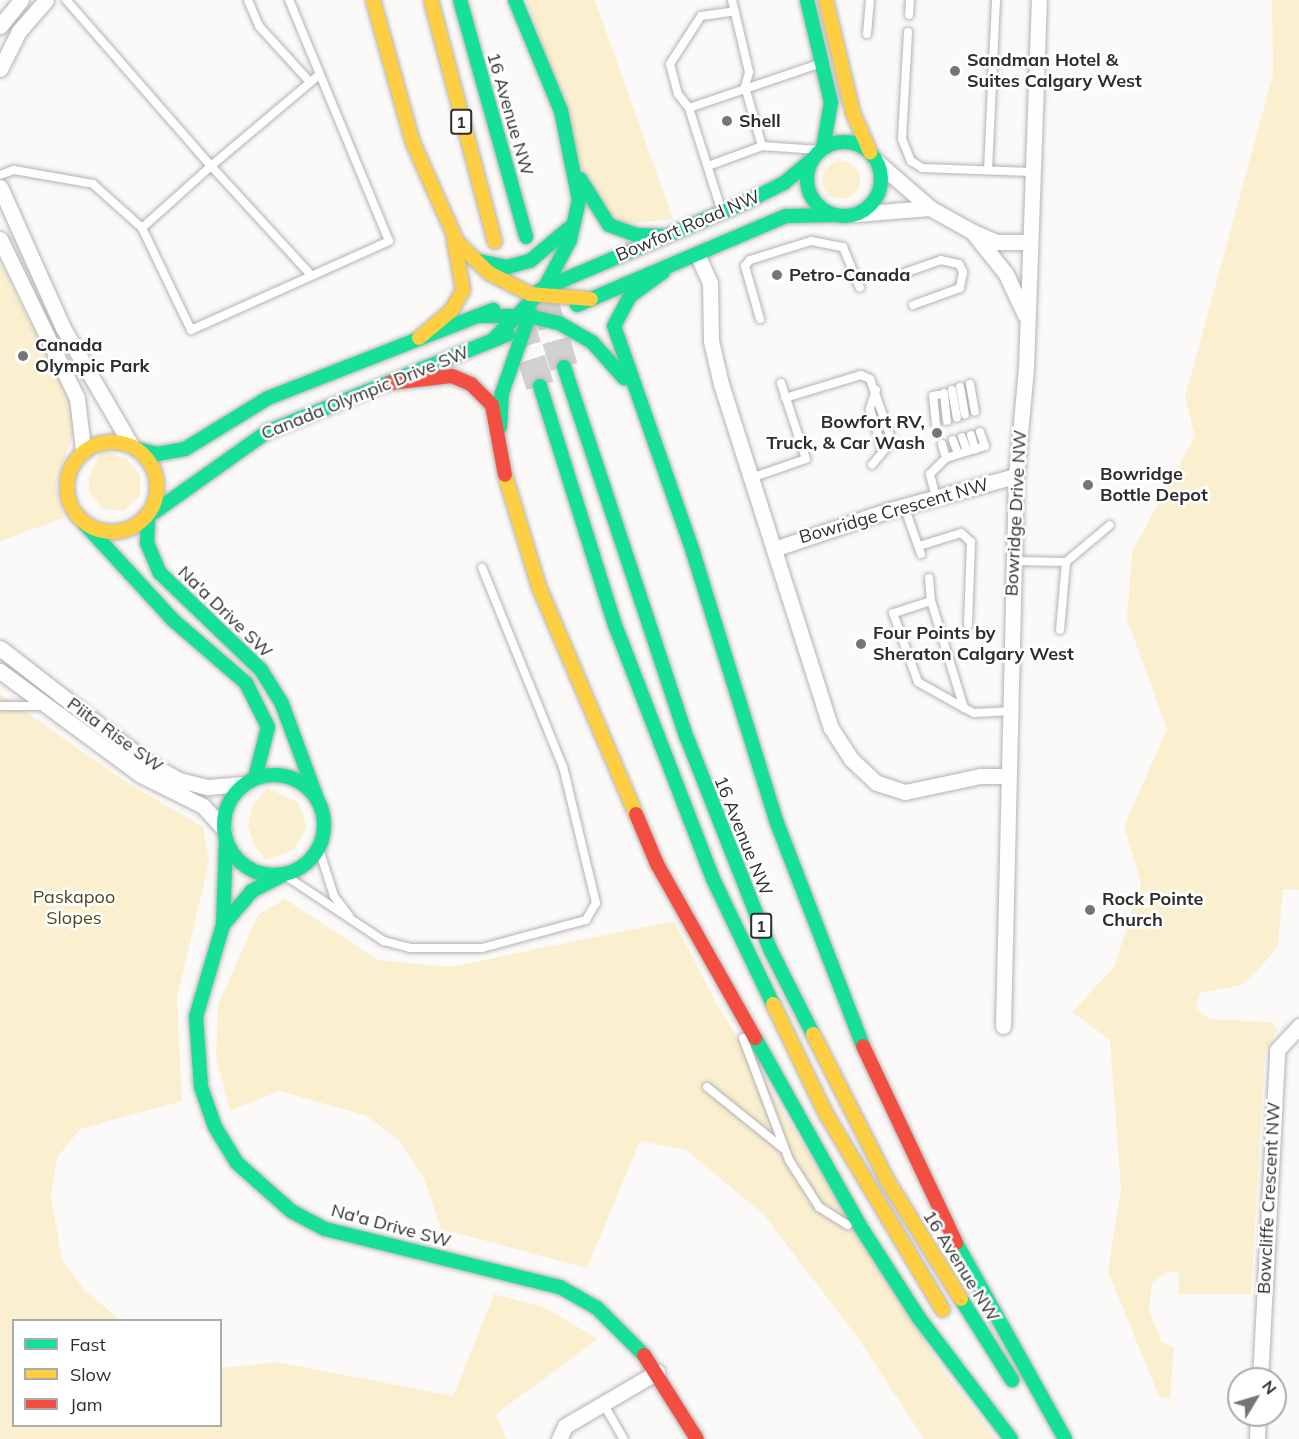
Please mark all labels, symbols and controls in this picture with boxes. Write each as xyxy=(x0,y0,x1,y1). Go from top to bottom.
street label: 16 Avenue NW xyxy=(482,50,538,178)
place label: Sandman Hotel & Suites Calgary West xyxy=(967,50,1142,92)
marker: Sandman Hotel & Suites Calgary West xyxy=(948,64,962,78)
road number: 1 xyxy=(449,109,473,135)
place label: Shell xyxy=(739,110,781,132)
marker: Shell xyxy=(720,114,734,128)
street label: Bowfort Road NW xyxy=(613,186,763,266)
place label: Petro-Canada xyxy=(789,264,910,286)
marker: Petro-Canada xyxy=(770,268,784,282)
place label: Canada Olympic Park xyxy=(35,335,149,378)
street label: Canada Olympic Drive SW xyxy=(258,341,472,445)
marker: Canada Olympic Park xyxy=(16,349,30,363)
place label: Bowfort RV, Truck, & Car Wash xyxy=(766,412,925,454)
marker: Bowfort RV, Truck, & Car Wash xyxy=(930,426,944,440)
street label: Bowridge Drive NW xyxy=(1001,429,1031,597)
place label: Bowridge Bottle Depot xyxy=(1100,464,1208,506)
street label: Bowridge Crescent NW xyxy=(797,474,991,548)
marker: Bowridge Bottle Depot xyxy=(1081,478,1095,492)
street label: Na'a Drive SW xyxy=(173,562,277,662)
place label: Four Points by Sheraton Calgary West xyxy=(873,623,1074,666)
marker: Four Points by Sheraton Calgary West xyxy=(854,637,868,651)
street label: Piita Rise SW xyxy=(63,693,167,777)
street label: 16 Avenue NW xyxy=(709,773,777,899)
park label: Paskapoo Slopes xyxy=(33,887,115,930)
place label: Rock Pointe Church xyxy=(1102,889,1203,932)
marker: Rock Pointe Church xyxy=(1083,903,1097,917)
road number: 1 xyxy=(749,913,773,939)
street label: Bowcliffe Crescent NW xyxy=(1253,1101,1285,1295)
street label: Na'a Drive SW xyxy=(329,1200,453,1252)
street label: 16 Avenue NW xyxy=(918,1206,1004,1326)
legend xyxy=(12,1319,222,1427)
text: Fast xyxy=(70,1333,106,1356)
text: Slow xyxy=(70,1363,111,1386)
north arrow xyxy=(1227,1367,1287,1427)
text: N xyxy=(1258,1376,1281,1398)
text: Jam xyxy=(70,1393,103,1416)

